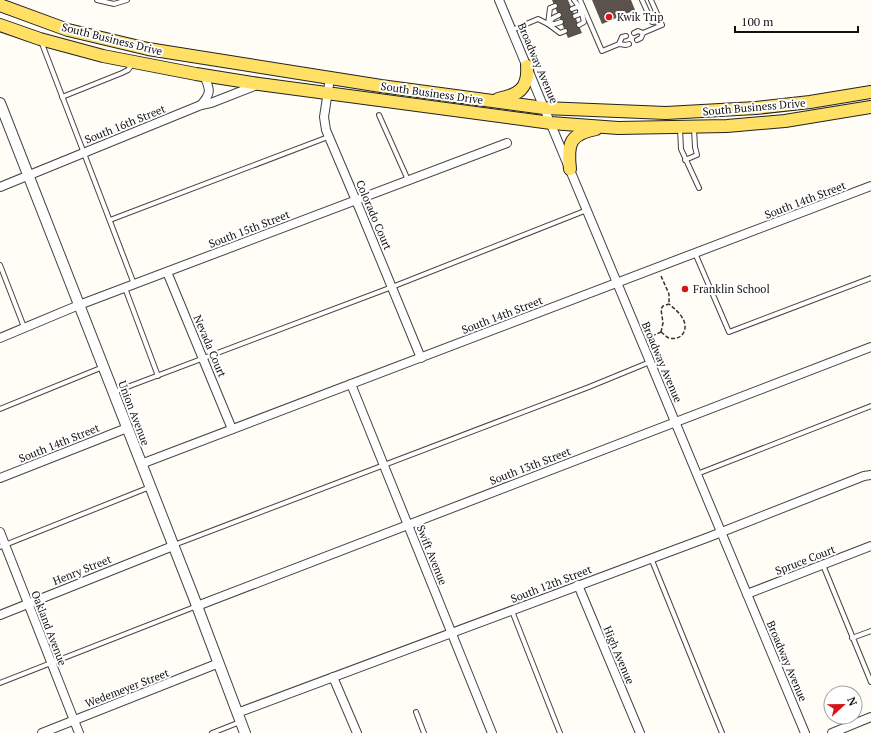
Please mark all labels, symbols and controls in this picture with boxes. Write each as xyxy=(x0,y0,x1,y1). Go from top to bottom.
scale bar xyxy=(735,8,858,34)
place label: Kwik Trip xyxy=(617,10,663,24)
marker: Kwik Trip xyxy=(604,12,614,22)
text: 100 m xyxy=(741,14,774,29)
street label: South Business Drive xyxy=(60,20,164,58)
street label: Broadway Avenue xyxy=(515,21,561,106)
street label: South Business Drive xyxy=(380,79,485,107)
street label: South Business Drive xyxy=(702,95,806,118)
street label: South 16th Street xyxy=(83,101,167,147)
street label: Colorado Court xyxy=(353,178,395,252)
street label: South 14th Street xyxy=(762,178,848,222)
street label: South 15th Street xyxy=(206,207,292,251)
place label: Franklin School xyxy=(693,282,770,296)
marker: Franklin School xyxy=(680,284,690,294)
street label: South 14th Street xyxy=(459,293,545,337)
street label: Nevada Court xyxy=(191,313,229,379)
street label: Broadway Avenue xyxy=(639,320,685,405)
street label: Union Avenue xyxy=(115,379,153,448)
street label: South 14th Street xyxy=(17,420,101,466)
street label: South 13th Street xyxy=(487,444,573,488)
street label: Swift Avenue xyxy=(414,523,451,587)
street label: Spruce Court xyxy=(773,542,837,578)
street label: Henry Street xyxy=(51,552,113,588)
street label: South 12th Street xyxy=(508,562,594,606)
street label: Oakland Avenue xyxy=(28,588,70,668)
street label: Broadway Avenue xyxy=(764,619,810,704)
street label: High Avenue xyxy=(600,624,638,687)
street label: Wedemeyer Street xyxy=(83,666,171,710)
north arrow xyxy=(823,685,863,725)
text: N xyxy=(844,695,861,708)

